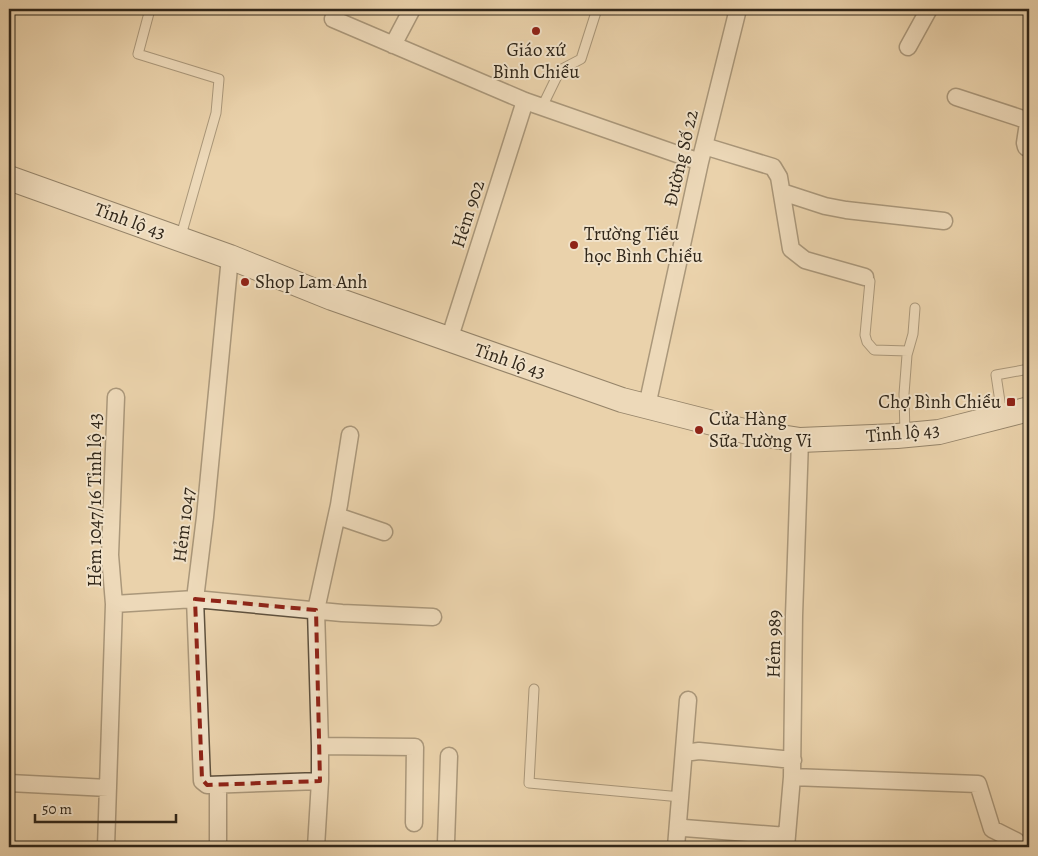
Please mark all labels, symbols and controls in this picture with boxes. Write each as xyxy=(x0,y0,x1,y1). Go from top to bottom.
marker: Giáo xứ Bình Chiểu xyxy=(530,25,542,37)
place label: Giáo xứ Bình Chiểu xyxy=(492,37,580,85)
street label: Đường Số 22 xyxy=(657,107,705,209)
street label: Hẻm 902 xyxy=(445,177,491,251)
street label: Tỉnh lộ 43 xyxy=(91,196,169,246)
place label: Trường Tiểu học Bình Chiểu xyxy=(584,221,703,269)
marker: Trường Tiểu học Bình Chiểu xyxy=(568,239,580,251)
place label: Shop Lam Anh xyxy=(255,269,368,295)
marker: Shop Lam Anh xyxy=(239,276,251,288)
street label: Tỉnh lộ 43 xyxy=(471,337,549,385)
place label: Chợ Bình Chiểu xyxy=(878,389,1002,415)
marker: Chợ Bình Chiểu xyxy=(1005,396,1017,408)
place label: Cửa Hàng Sữa Tường Vi xyxy=(709,406,812,454)
street label: Hẻm 1047/16 Tỉnh lộ 43 xyxy=(82,413,108,587)
street label: Tỉnh lộ 43 xyxy=(865,417,941,449)
marker: Cửa Hàng Sữa Tường Vi xyxy=(693,424,705,436)
street label: Hẻm 1047 xyxy=(167,486,201,564)
street label: Hẻm 989 xyxy=(760,610,788,678)
scale bar xyxy=(35,791,176,823)
text: 50 m xyxy=(42,799,72,819)

